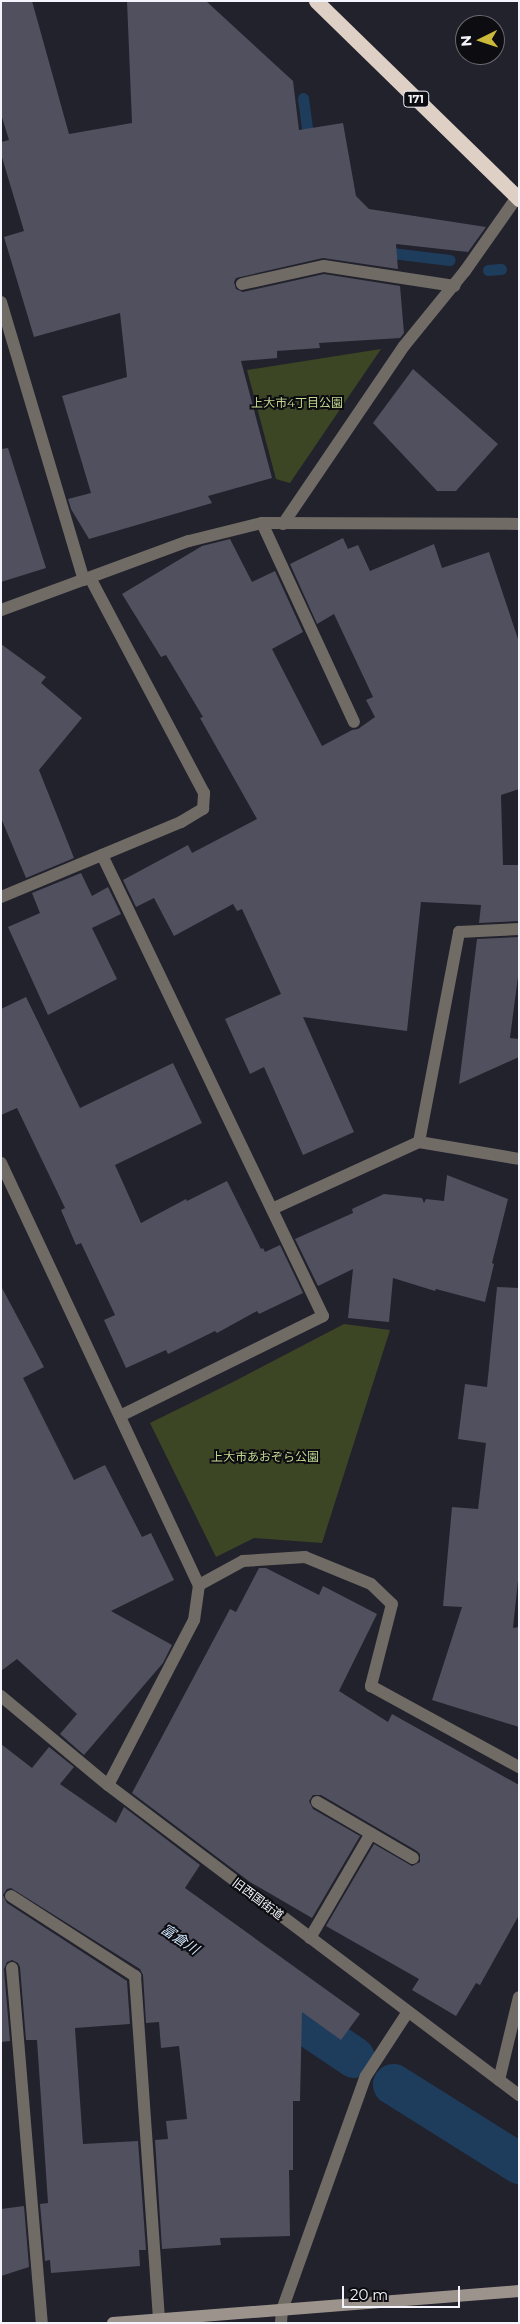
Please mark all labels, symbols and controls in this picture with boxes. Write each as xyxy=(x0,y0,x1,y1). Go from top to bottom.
north arrow xyxy=(455,15,505,65)
text: N xyxy=(457,35,475,47)
road number: 171 xyxy=(402,90,430,108)
park label: 上大市4丁目公園 xyxy=(251,396,343,410)
park label: 上大市あおぞら公園 xyxy=(211,1450,319,1464)
street label: 旧西国街道 xyxy=(230,1875,286,1923)
water label: 富倉川 xyxy=(158,1920,202,1958)
scale bar xyxy=(345,2276,462,2308)
text: 20 m xyxy=(350,2285,388,2304)

